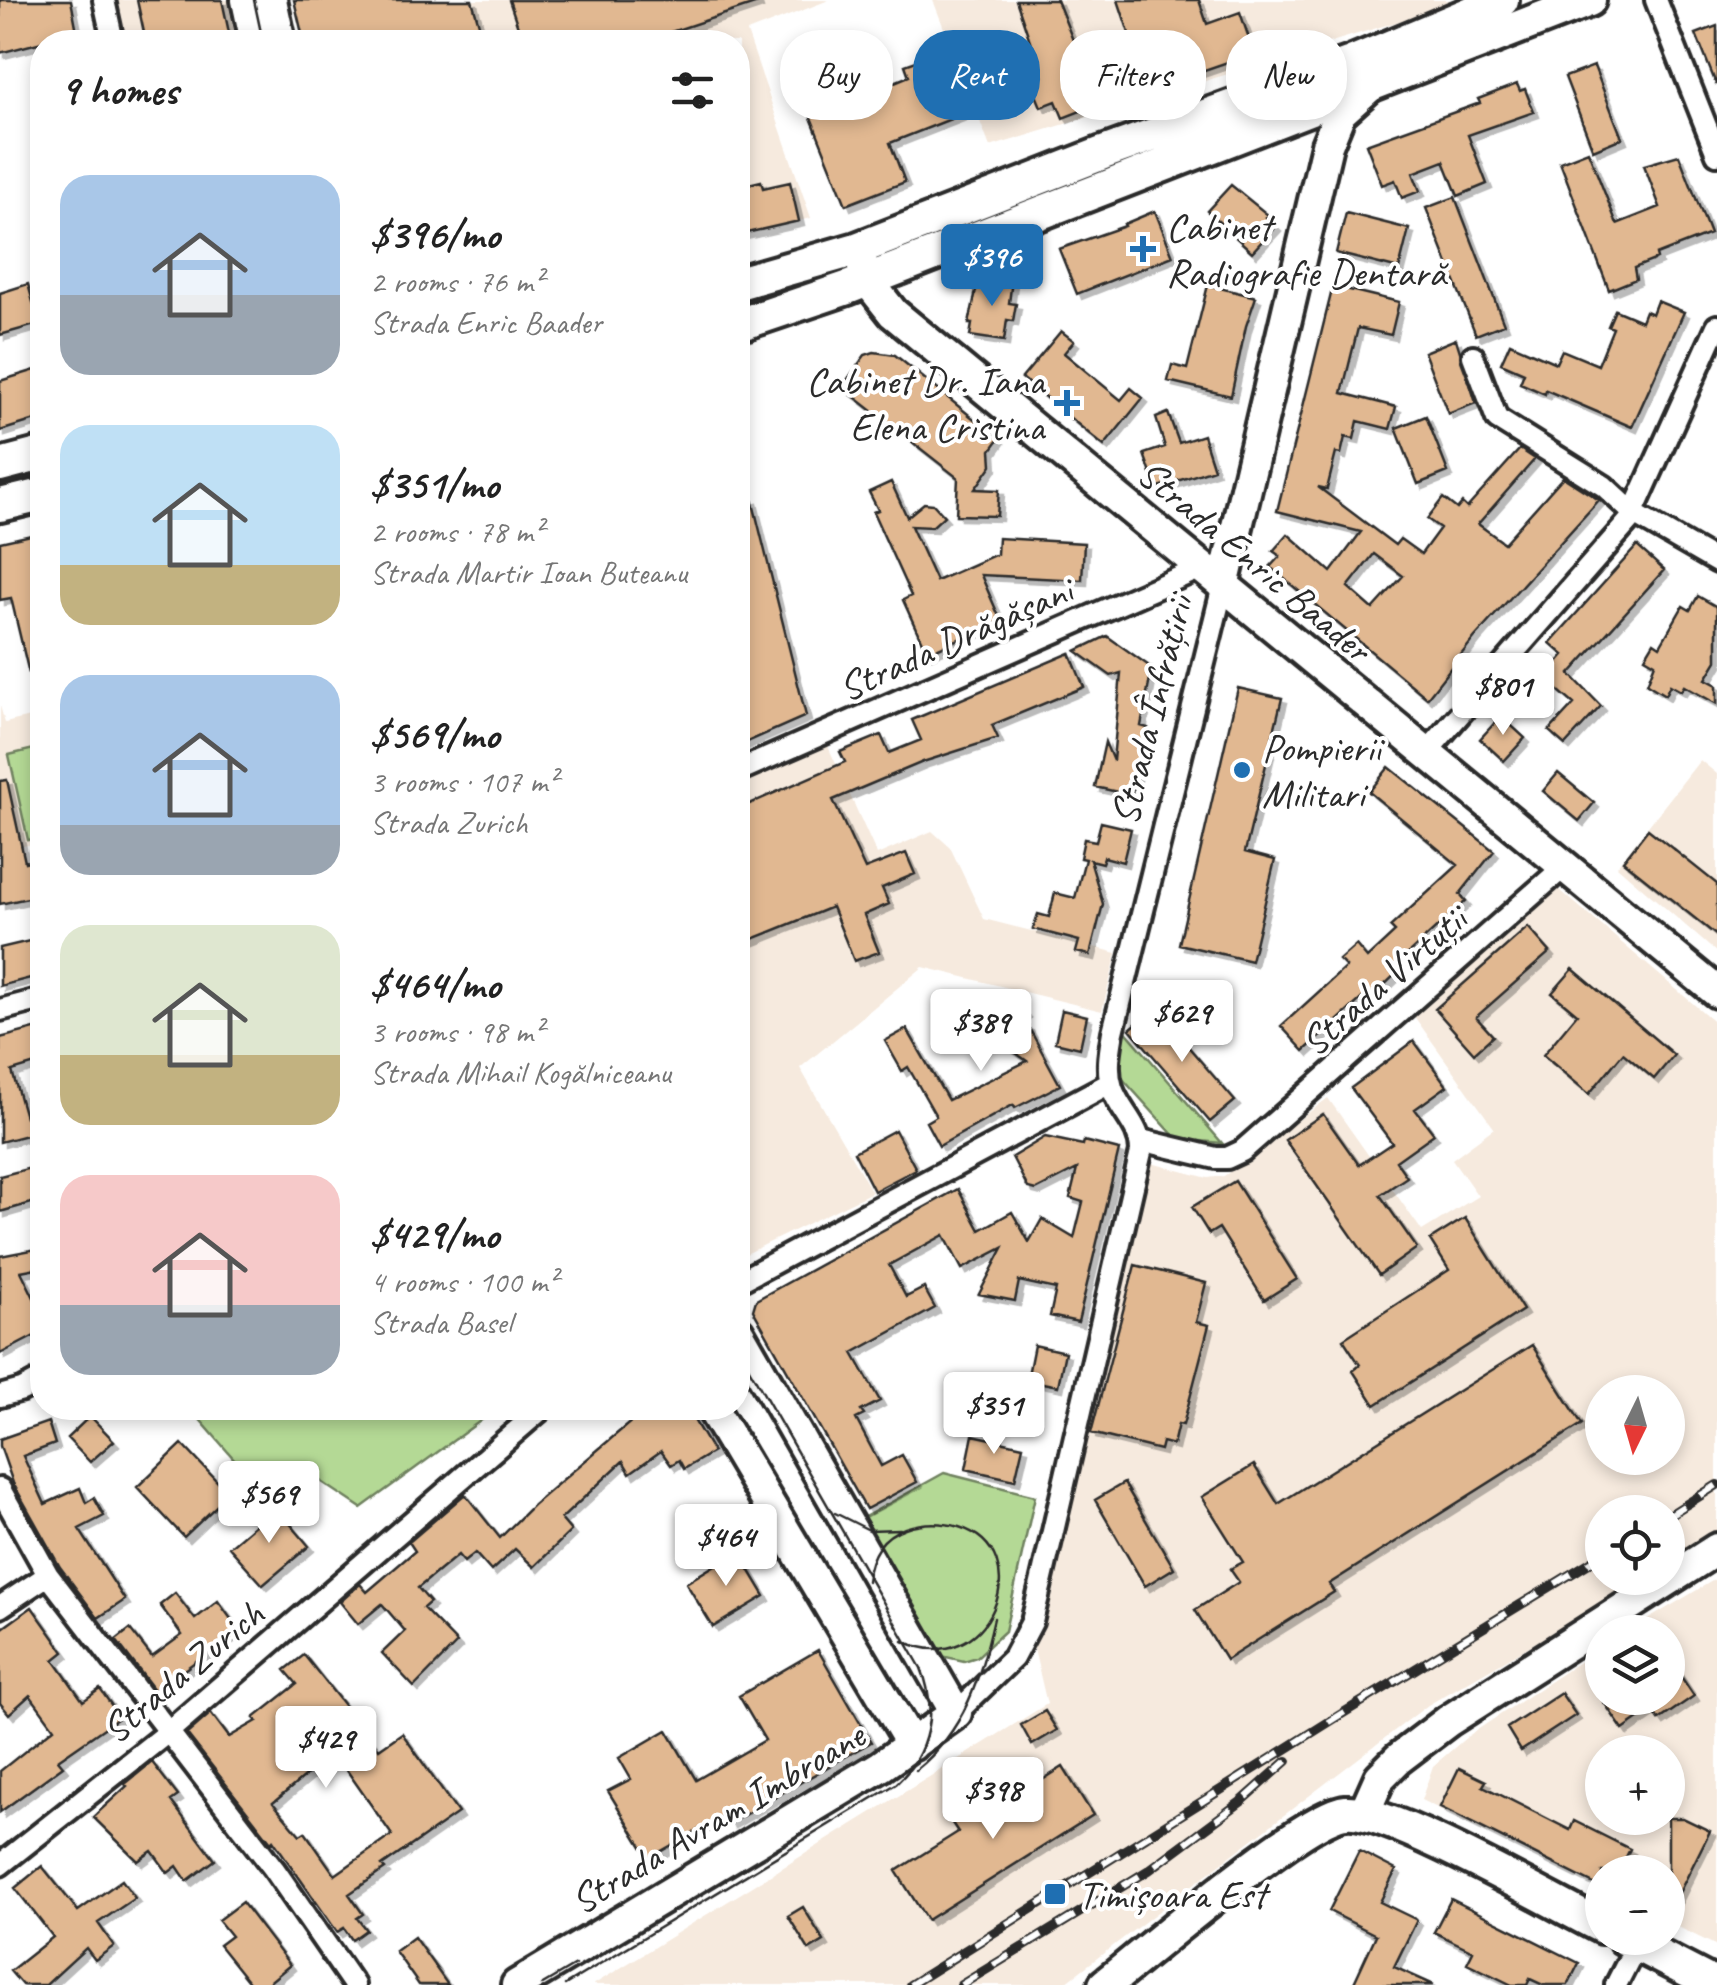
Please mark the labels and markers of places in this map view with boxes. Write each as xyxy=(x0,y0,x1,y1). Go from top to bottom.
place label: Cabinet Radiografie Dentară xyxy=(1166,202,1449,298)
pin: $396 xyxy=(933,224,1051,309)
marker: Cabinet Radiografie Dentară xyxy=(1130,236,1156,262)
place label: Cabinet Dr. Iana Elena Cristina xyxy=(806,356,1047,452)
marker: Cabinet Dr. Iana Elena Cristina xyxy=(1054,390,1080,416)
pin: $801 xyxy=(1444,653,1562,738)
place label: Pompierii Militari xyxy=(1262,723,1385,819)
marker: Pompierii Militari xyxy=(1231,759,1253,781)
pin: $629 xyxy=(1123,980,1241,1065)
pin: $389 xyxy=(922,989,1040,1074)
pin: $351 xyxy=(935,1372,1053,1457)
pin: $569 xyxy=(210,1461,328,1546)
pin: $464 xyxy=(667,1504,785,1589)
pin: $429 xyxy=(267,1706,385,1791)
pin: $398 xyxy=(934,1757,1052,1842)
place label: Timișoara Est xyxy=(1078,1870,1272,1920)
marker: Timișoara Est xyxy=(1042,1881,1068,1907)

